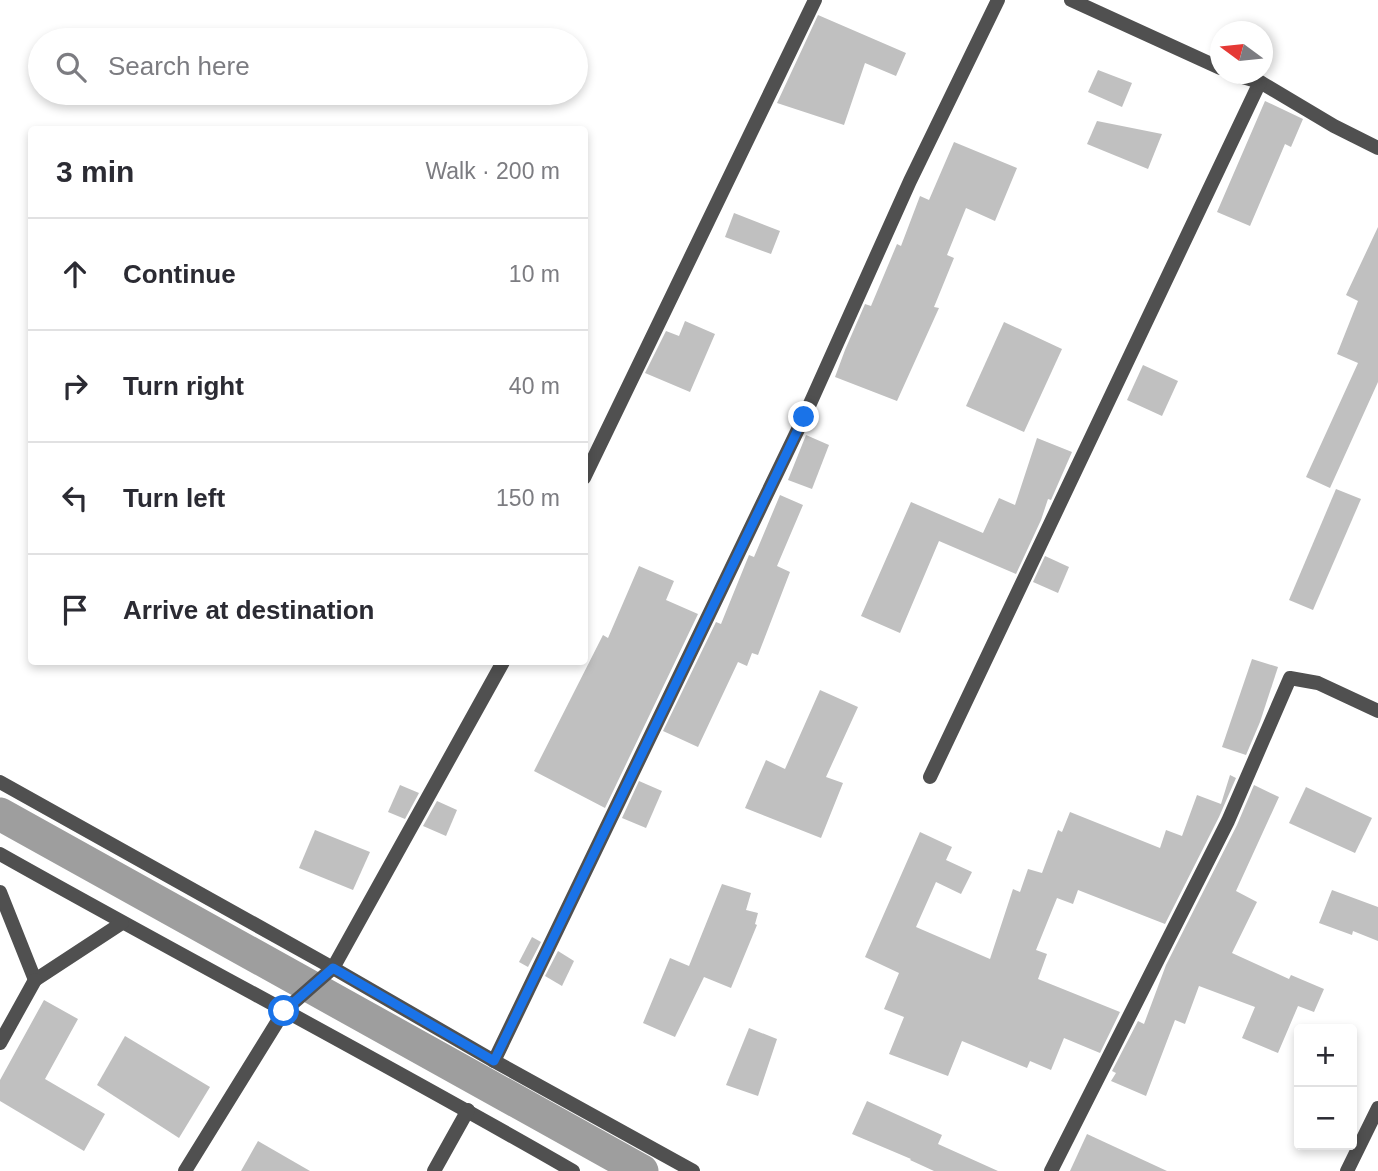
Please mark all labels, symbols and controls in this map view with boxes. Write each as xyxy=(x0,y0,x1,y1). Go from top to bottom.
north arrow xyxy=(1210,21,1273,84)
search box xyxy=(28,28,588,105)
icon: search xyxy=(52,48,90,86)
text: Search here xyxy=(108,51,250,81)
text: 3 min xyxy=(56,155,134,188)
text: Walk · 200 m xyxy=(425,158,560,184)
icon: ahead xyxy=(56,255,94,293)
text: Continue xyxy=(123,259,236,289)
text: 10 m xyxy=(509,261,560,287)
icon: right xyxy=(56,367,94,405)
text: Turn right xyxy=(123,371,244,401)
text: 40 m xyxy=(509,373,560,399)
route end xyxy=(788,401,819,432)
icon: left xyxy=(56,479,94,517)
text: Turn left xyxy=(123,483,225,513)
text: 150 m xyxy=(496,485,560,511)
icon: arrive xyxy=(56,591,94,629)
text: Arrive at destination xyxy=(123,595,374,625)
route start xyxy=(268,995,299,1026)
map controls xyxy=(1294,1024,1357,1150)
button: + xyxy=(1294,1024,1357,1087)
button: − xyxy=(1294,1087,1357,1150)

